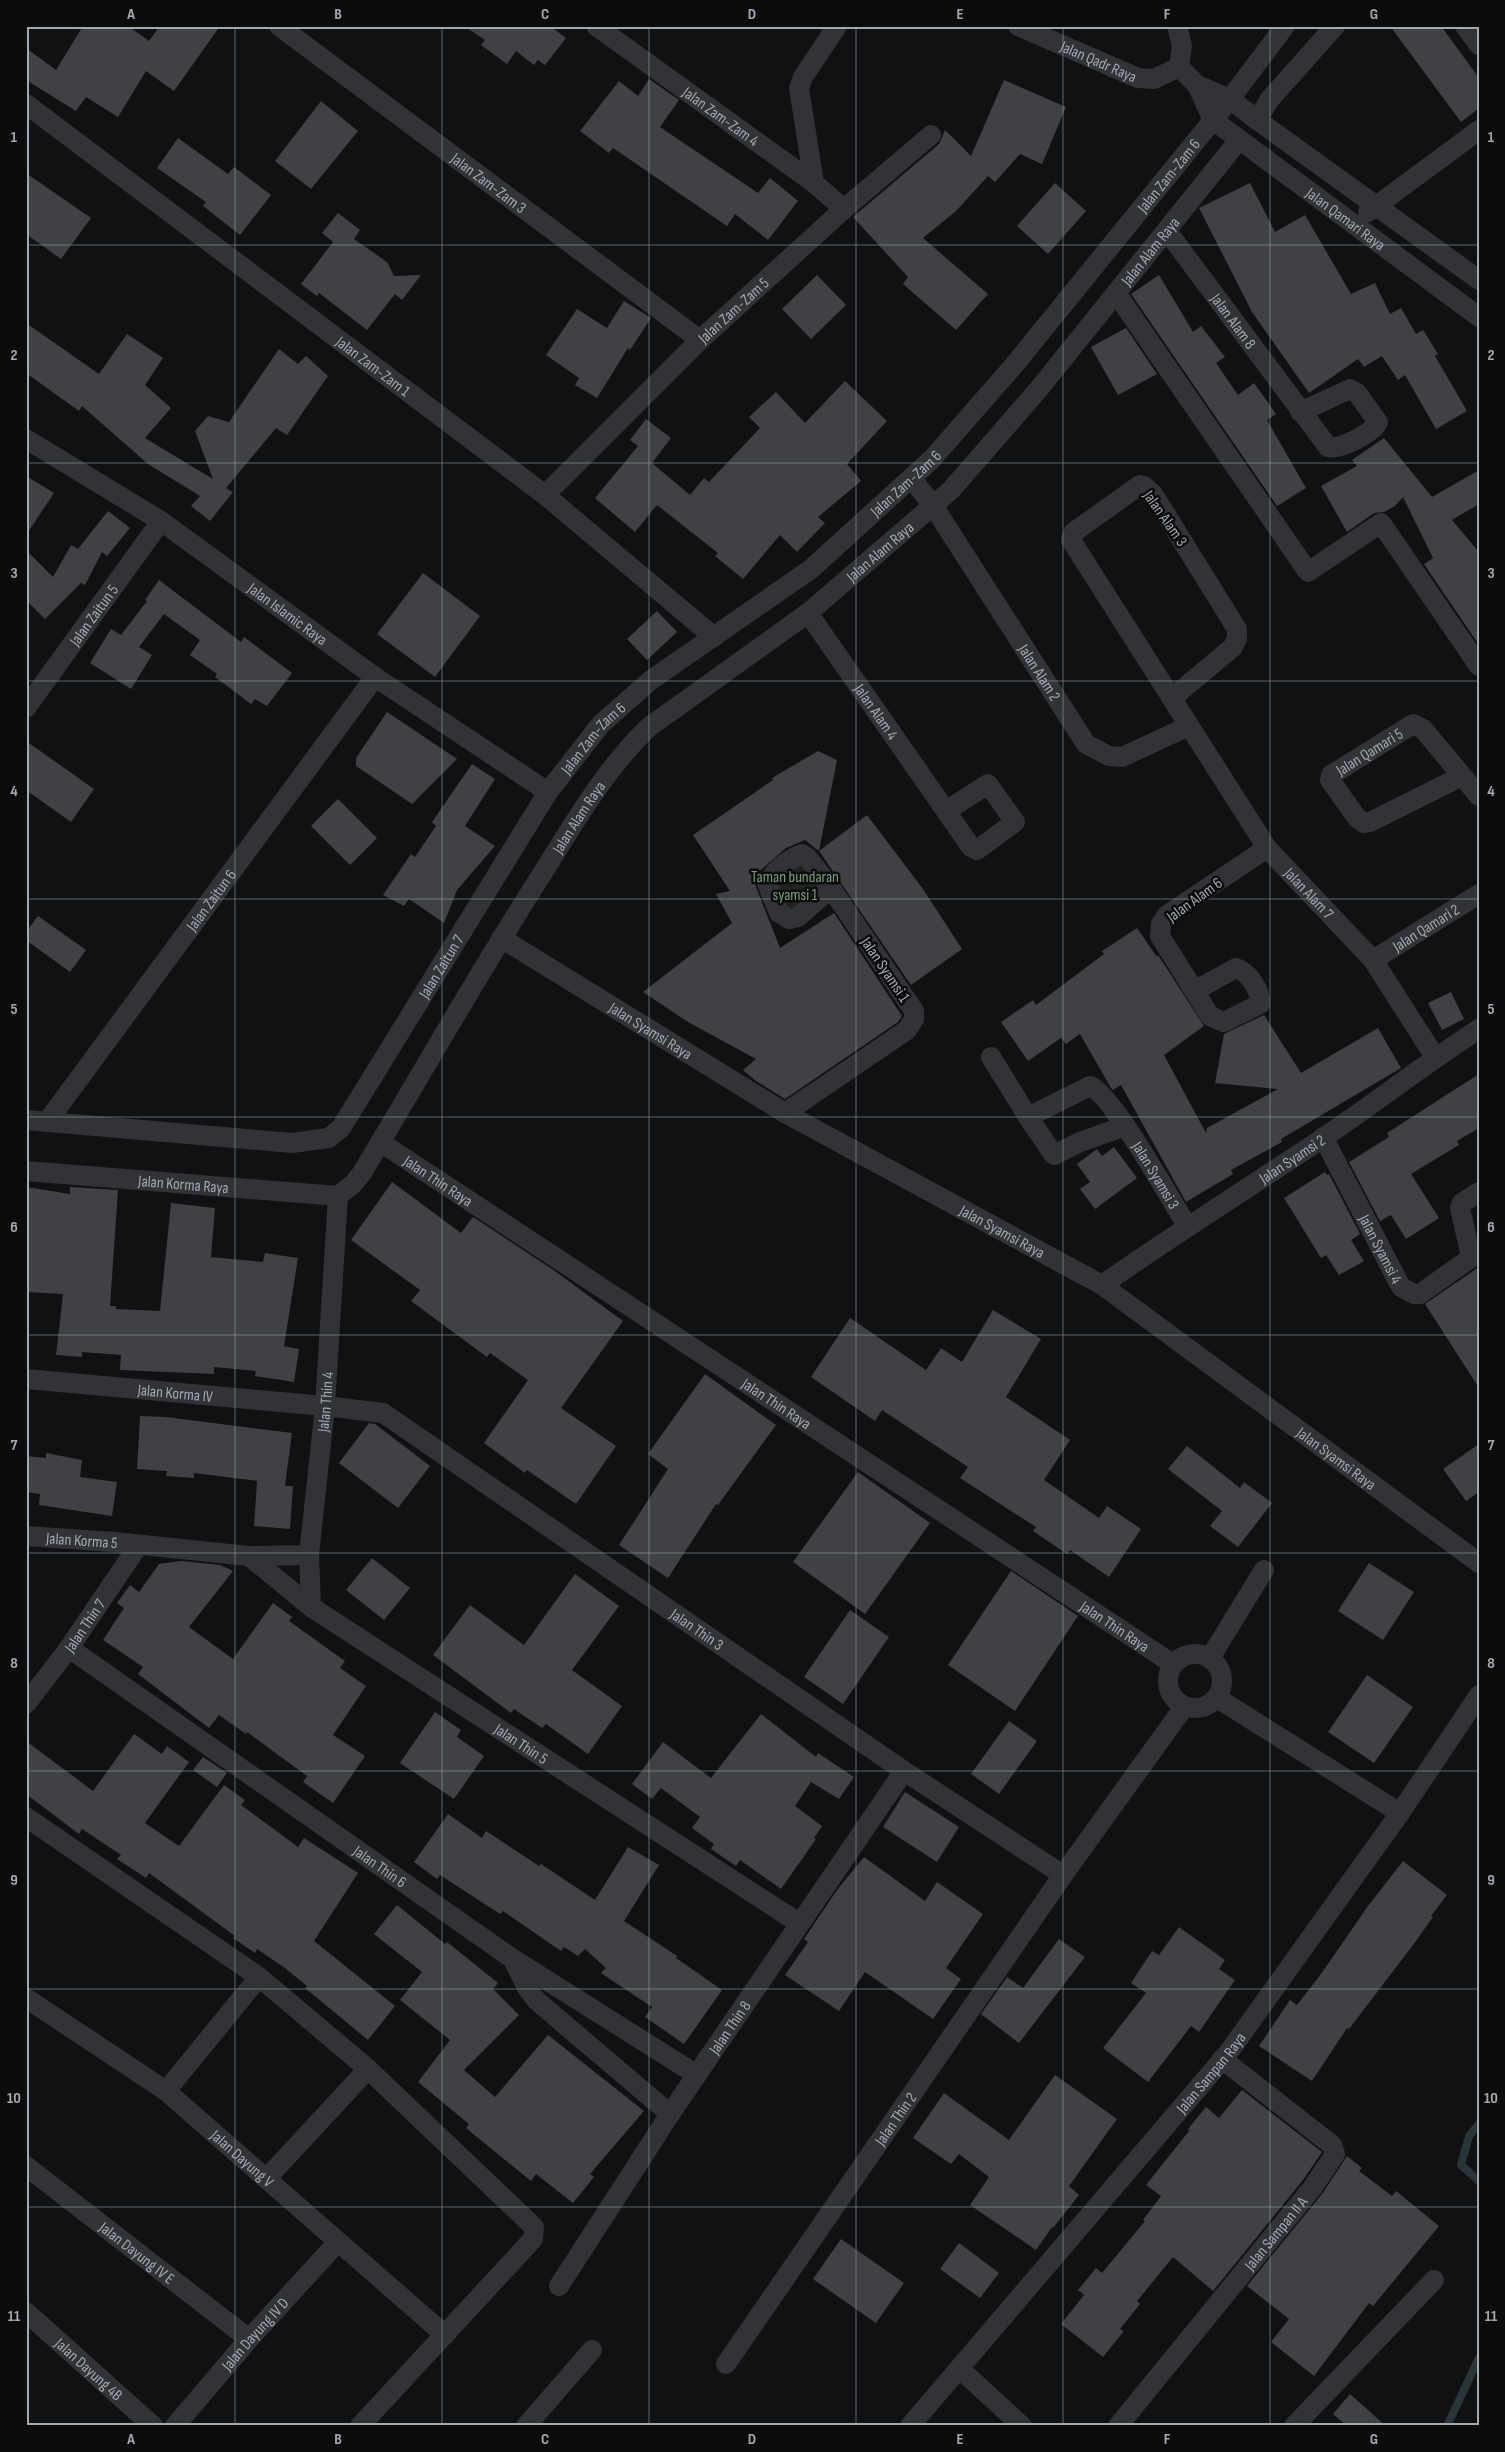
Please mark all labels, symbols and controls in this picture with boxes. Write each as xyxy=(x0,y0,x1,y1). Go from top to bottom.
text: A xyxy=(126,5,135,24)
text: B xyxy=(334,5,342,24)
text: C xyxy=(541,5,549,24)
text: D xyxy=(748,5,756,24)
text: E xyxy=(957,5,964,24)
text: F xyxy=(1164,5,1171,24)
text: G xyxy=(1370,5,1378,24)
street label: Jalan Qadr Raya xyxy=(1056,37,1139,87)
street label: Jalan Zam-Zam 4 xyxy=(678,83,762,151)
text: 1 xyxy=(11,128,18,147)
text: 1 xyxy=(1488,128,1495,147)
street label: Jalan Zam-Zam 6 xyxy=(1133,135,1205,218)
street label: Jalan Zam-Zam 3 xyxy=(446,149,530,218)
street label: Jalan Qamari Raya xyxy=(1301,184,1388,255)
street label: Jalan Alam Raya xyxy=(1117,214,1184,291)
street label: Jalan Zam-Zam 5 xyxy=(694,274,773,349)
street label: Jalan Alam 8 xyxy=(1205,290,1259,353)
street label: Jalan Zam-Zam 1 xyxy=(331,332,414,401)
text: 2 xyxy=(10,346,18,365)
text: 2 xyxy=(1487,346,1495,365)
street label: Jalan Zam-Zam 6 xyxy=(866,447,946,522)
street label: Jalan Alam 3 xyxy=(1138,487,1191,550)
street label: Jalan Alam Raya xyxy=(842,518,918,587)
text: 3 xyxy=(10,564,18,583)
text: 3 xyxy=(1487,564,1495,583)
street label: Jalan Islamic Raya xyxy=(243,579,330,650)
street label: Jalan Zaitun 5 xyxy=(65,581,123,651)
street label: Jalan Alam 2 xyxy=(1013,640,1064,705)
street label: Jalan Alam 4 xyxy=(849,680,902,744)
street label: Jalan Zam-Zam 6 xyxy=(557,699,630,779)
street label: Jalan Qamari 5 xyxy=(1332,725,1407,781)
street label: Jalan Alam Raya xyxy=(549,778,610,858)
text: 4 xyxy=(10,782,18,801)
text: 4 xyxy=(1487,782,1495,801)
street label: Jalan Alam 7 xyxy=(1279,864,1338,924)
street label: Jalan Zaitun 6 xyxy=(182,866,241,936)
park label: Taman bundaran syamsi 1 xyxy=(751,868,839,905)
street label: Jalan Alam 6 xyxy=(1163,874,1226,927)
street label: Jalan Qamari 2 xyxy=(1389,901,1463,957)
street label: Jalan Zaitun 7 xyxy=(415,931,469,1003)
street label: Jalan Syamsi 1 xyxy=(856,933,914,1006)
street label: Jalan Syamsi Raya xyxy=(604,998,695,1064)
text: 5 xyxy=(10,1000,18,1019)
text: 5 xyxy=(1487,1000,1495,1019)
street label: Jalan Syamsi 2 xyxy=(1255,1131,1329,1189)
street label: Jalan Syamsi 3 xyxy=(1127,1138,1183,1213)
street label: Jalan Thin Raya xyxy=(399,1152,476,1211)
street label: Jalan Korma Raya xyxy=(136,1172,229,1198)
street label: Jalan Syamsi Raya xyxy=(955,1201,1048,1263)
street label: Jalan Syamsi 4 xyxy=(1354,1211,1406,1287)
text: 6 xyxy=(10,1218,18,1237)
text: 6 xyxy=(1487,1218,1495,1237)
street label: Jalan Thin 4 xyxy=(314,1371,338,1434)
street label: Jalan Thin Raya xyxy=(737,1374,814,1434)
street label: Jalan Korma IV xyxy=(136,1381,215,1407)
street label: Jalan Syamsi Raya xyxy=(1292,1423,1379,1495)
text: 7 xyxy=(11,1436,18,1455)
text: 7 xyxy=(1488,1436,1495,1455)
street label: Jalan Korma 5 xyxy=(44,1529,118,1553)
street label: Jalan Thin 7 xyxy=(60,1595,111,1658)
street label: Jalan Thin Raya xyxy=(1075,1597,1152,1657)
street label: Jalan Thin 3 xyxy=(665,1605,727,1655)
text: 8 xyxy=(10,1654,18,1673)
text: 8 xyxy=(1487,1654,1495,1673)
street label: Jalan Thin 5 xyxy=(489,1720,551,1769)
street label: Jalan Thin 6 xyxy=(348,1841,410,1892)
text: 9 xyxy=(10,1871,18,1890)
text: 9 xyxy=(1487,1871,1495,1890)
street label: Jalan Thin 8 xyxy=(705,1997,756,2059)
street label: Jalan Sampan Raya xyxy=(1172,2029,1251,2118)
text: 10 xyxy=(7,2089,21,2108)
street label: Jalan Thin 2 xyxy=(871,2089,921,2150)
text: 10 xyxy=(1484,2089,1498,2108)
street label: Jalan Dayung V xyxy=(205,2126,278,2192)
street label: Jalan Sampan II A xyxy=(1240,2193,1312,2275)
street label: Jalan Dayung IV E xyxy=(94,2218,178,2289)
street label: Jalan Dayung IV D xyxy=(218,2294,293,2376)
text: 11 xyxy=(8,2307,21,2326)
text: 11 xyxy=(1485,2307,1498,2326)
street label: Jalan Dayung 4B xyxy=(50,2334,126,2405)
text: A xyxy=(126,2430,135,2449)
text: B xyxy=(334,2430,342,2449)
text: C xyxy=(541,2430,549,2449)
text: D xyxy=(748,2430,756,2449)
text: E xyxy=(957,2430,964,2449)
text: F xyxy=(1164,2430,1171,2449)
text: G xyxy=(1370,2430,1378,2449)

